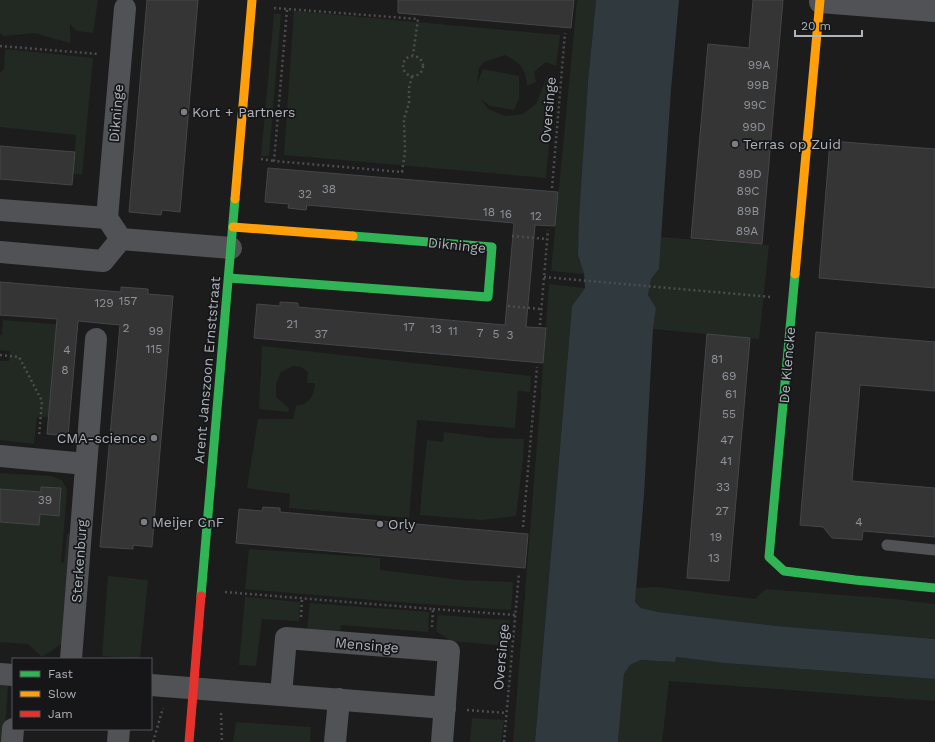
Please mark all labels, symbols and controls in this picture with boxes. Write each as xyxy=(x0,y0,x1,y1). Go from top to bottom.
scale bar xyxy=(795,12,862,38)
text: 20 m xyxy=(801,19,831,33)
house number: 99A xyxy=(748,58,770,72)
street label: Oversinge xyxy=(537,76,559,144)
house number: 99B xyxy=(747,78,769,92)
street label: Dikninge xyxy=(105,83,127,143)
house number: 99C xyxy=(743,98,767,112)
place label: Kort + Partners xyxy=(192,104,295,120)
marker: Kort + Partners xyxy=(179,107,189,117)
house number: 99D xyxy=(742,120,766,134)
place label: Terras op Zuid xyxy=(743,136,841,152)
marker: Terras op Zuid xyxy=(730,139,740,149)
house number: 89D xyxy=(738,167,762,181)
house number: 38 xyxy=(322,182,336,196)
house number: 89C xyxy=(736,184,760,198)
house number: 32 xyxy=(298,187,312,201)
house number: 89B xyxy=(737,204,759,218)
house number: 18 xyxy=(483,205,495,219)
house number: 16 xyxy=(500,207,512,221)
house number: 12 xyxy=(530,209,542,223)
house number: 89A xyxy=(736,224,758,238)
street label: Dikninge xyxy=(427,234,487,256)
street label: Arent Janszoon Ernststraat xyxy=(191,276,223,464)
house number: 157 xyxy=(119,294,137,308)
house number: 129 xyxy=(94,296,114,310)
house number: 21 xyxy=(286,317,298,331)
house number: 17 xyxy=(403,320,415,334)
house number: 2 xyxy=(123,321,130,335)
house number: 13 xyxy=(430,322,442,336)
house number: 99 xyxy=(149,324,163,338)
house number: 11 xyxy=(448,324,458,338)
house number: 7 xyxy=(477,326,484,340)
street label: De Klencke xyxy=(776,326,798,404)
house number: 37 xyxy=(314,327,328,341)
house number: 5 xyxy=(493,327,500,341)
house number: 3 xyxy=(507,328,514,342)
house number: 115 xyxy=(146,342,162,356)
house number: 4 xyxy=(63,343,71,357)
house number: 81 xyxy=(711,352,723,366)
house number: 8 xyxy=(61,363,69,377)
house number: 69 xyxy=(722,369,736,383)
house number: 61 xyxy=(725,387,737,401)
house number: 55 xyxy=(722,407,736,421)
place label: CMA-science xyxy=(57,430,146,446)
marker: CMA-science xyxy=(149,433,159,443)
house number: 47 xyxy=(720,433,734,447)
house number: 41 xyxy=(720,454,732,468)
house number: 33 xyxy=(716,480,730,494)
house number: 39 xyxy=(38,493,52,507)
house number: 27 xyxy=(715,504,729,518)
place label: Meijer CnF xyxy=(152,514,224,530)
house number: 4 xyxy=(855,515,863,529)
place label: Orly xyxy=(388,516,416,532)
marker: Meijer CnF xyxy=(139,517,149,527)
street label: Sterkenburg xyxy=(68,518,90,603)
marker: Orly xyxy=(375,519,385,529)
house number: 19 xyxy=(710,530,722,544)
house number: 13 xyxy=(708,551,720,565)
street label: Oversinge xyxy=(490,623,512,691)
street label: Mensinge xyxy=(334,634,400,656)
legend xyxy=(12,658,152,730)
text: Fast xyxy=(48,667,73,681)
text: Slow xyxy=(48,687,76,701)
text: Jam xyxy=(48,707,73,721)

